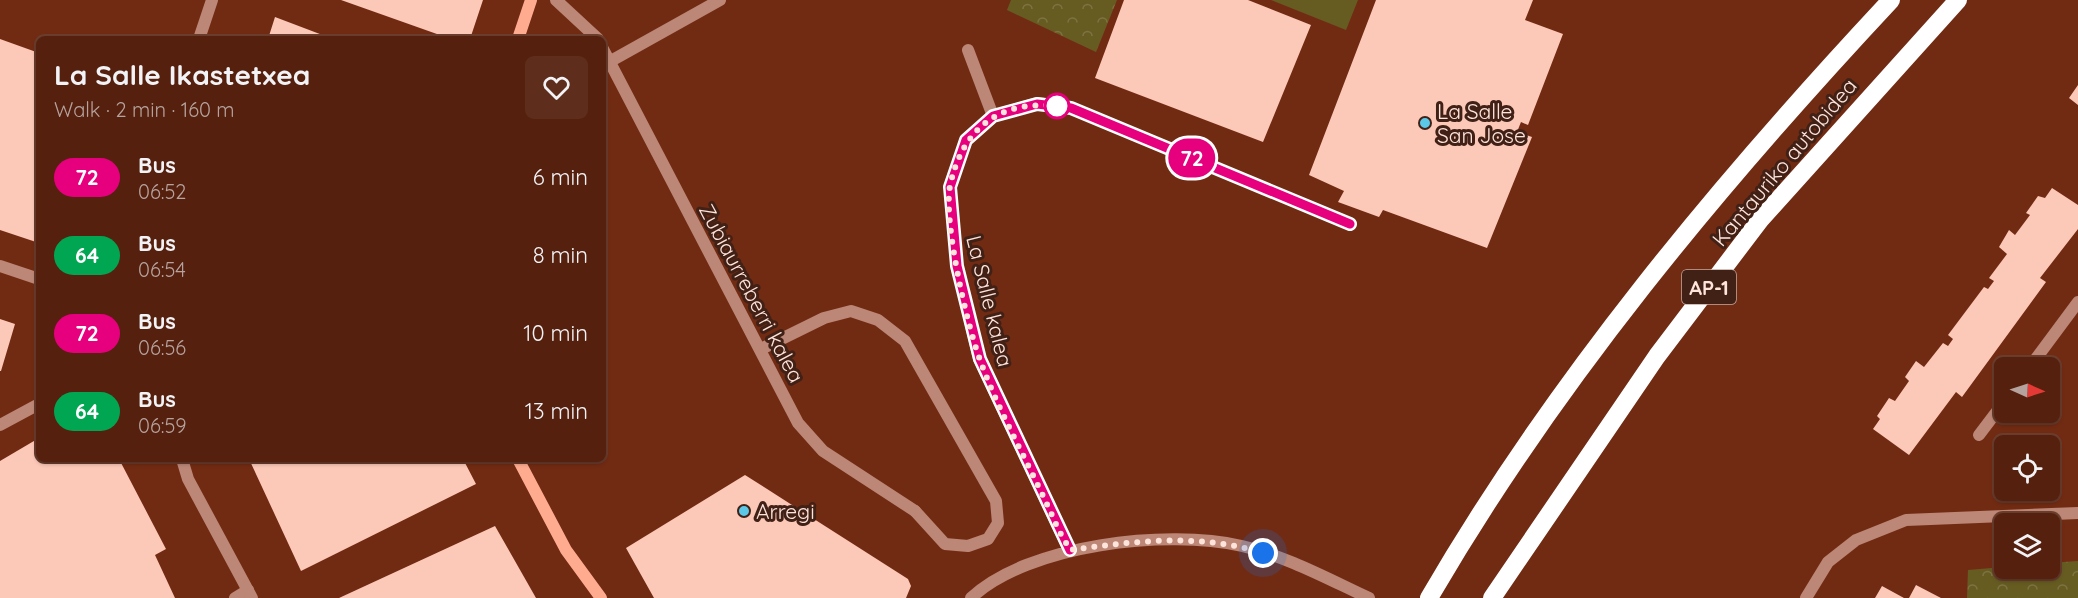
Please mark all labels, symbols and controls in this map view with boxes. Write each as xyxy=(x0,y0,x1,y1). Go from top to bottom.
button: heart xyxy=(525,56,588,119)
text: La Salle Ikastetxea xyxy=(54,57,310,92)
street label: Kantauriko autobidea xyxy=(1706,73,1862,251)
unlabelled marker xyxy=(1044,93,1070,119)
text: Walk · 2 min · 160 m xyxy=(54,97,235,122)
place label: La Salle San Jose xyxy=(1437,98,1526,148)
marker: La Salle San Jose xyxy=(1418,116,1432,130)
line badge: 72 xyxy=(1165,138,1219,178)
text: 72 xyxy=(1180,145,1204,171)
text: Bus xyxy=(138,151,176,179)
text: 6 min xyxy=(533,163,588,191)
text: 72 xyxy=(75,164,99,190)
text: 06:52 xyxy=(138,179,186,204)
street label: Zubiaurreberri kalea xyxy=(694,199,810,387)
text: Bus xyxy=(138,229,176,257)
street label: La Salle kalea xyxy=(961,233,1019,369)
text: 8 min xyxy=(533,241,588,269)
text: 64 xyxy=(75,242,99,268)
text: 06:54 xyxy=(138,257,186,282)
road number: AP-1 xyxy=(1682,270,1736,304)
text: Bus xyxy=(138,307,176,335)
text: 10 min xyxy=(523,319,588,347)
text: 72 xyxy=(75,320,99,346)
text: 06:56 xyxy=(138,335,186,360)
north arrow xyxy=(1994,357,2060,423)
map controls xyxy=(1994,357,2060,579)
text: Bus xyxy=(138,385,176,413)
text: 13 min xyxy=(525,397,588,425)
text: 64 xyxy=(75,398,99,424)
text: 06:59 xyxy=(138,413,186,438)
button: locate xyxy=(1994,435,2060,501)
place label: Arregi xyxy=(756,498,815,524)
marker: Arregi xyxy=(737,504,751,518)
button: layers xyxy=(1994,513,2060,579)
your location xyxy=(1248,538,1278,568)

